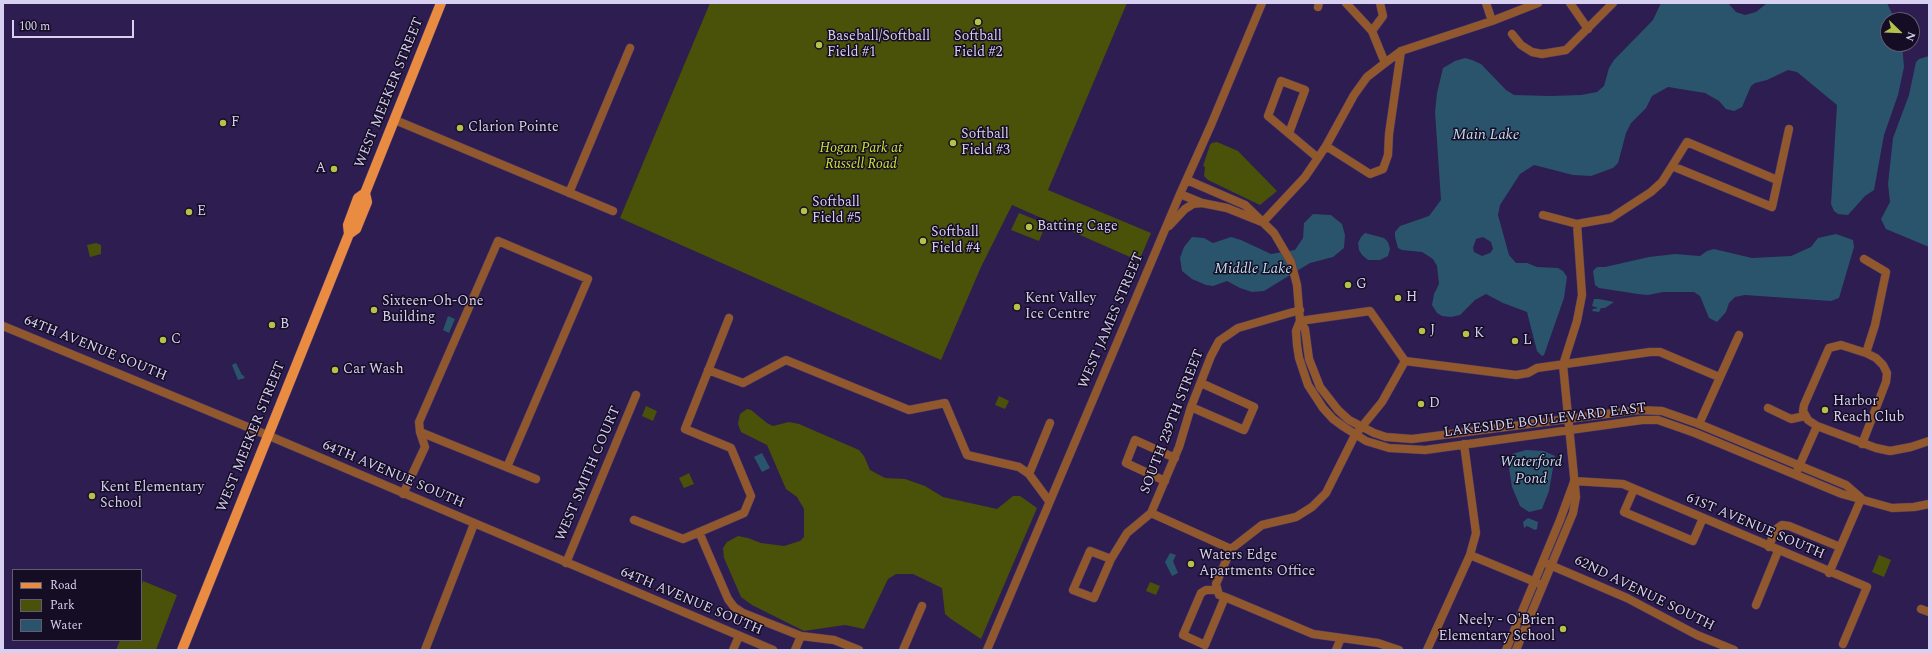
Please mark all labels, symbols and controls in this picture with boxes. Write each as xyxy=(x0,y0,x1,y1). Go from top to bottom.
scale bar xyxy=(14,12,136,38)
north arrow xyxy=(1880,12,1920,52)
street label: WEST MEEKER STREET xyxy=(352,15,428,171)
text: 100 m xyxy=(19,17,50,36)
marker: Softball Field #2 xyxy=(973,17,983,27)
place label: Baseball/Softball Field #1 xyxy=(827,29,930,62)
place label: Softball Field #2 xyxy=(953,29,1003,62)
text: N xyxy=(1901,29,1920,44)
marker: Baseball/Softball Field #1 xyxy=(814,40,824,50)
place label: F xyxy=(231,115,240,131)
marker: F xyxy=(218,118,228,128)
place label: Clarion Pointe xyxy=(468,120,559,136)
marker: Clarion Pointe xyxy=(455,123,465,133)
place label: Softball Field #3 xyxy=(961,127,1010,160)
water label: Main Lake xyxy=(1453,127,1519,145)
marker: Softball Field #3 xyxy=(948,138,958,148)
park label: Hogan Park at Russell Road xyxy=(820,141,902,174)
place label: A xyxy=(316,161,326,177)
marker: A xyxy=(329,164,339,174)
place label: Softball Field #5 xyxy=(812,195,861,228)
place label: E xyxy=(197,204,206,220)
marker: Softball Field #5 xyxy=(799,206,809,216)
marker: E xyxy=(184,207,194,217)
place label: Batting Cage xyxy=(1037,219,1118,235)
marker: Batting Cage xyxy=(1024,222,1034,232)
place label: Softball Field #4 xyxy=(931,225,980,258)
marker: Softball Field #4 xyxy=(918,236,928,246)
street label: WEST JAMES STREET xyxy=(1076,251,1148,391)
water label: Middle Lake xyxy=(1214,261,1292,279)
place label: G xyxy=(1356,277,1367,293)
marker: G xyxy=(1343,280,1353,290)
place label: H xyxy=(1406,290,1417,306)
place label: Kent Valley Ice Centre xyxy=(1025,291,1096,324)
marker: H xyxy=(1393,293,1403,303)
place label: Sixteen-Oh-One Building xyxy=(382,294,484,326)
marker: Kent Valley Ice Centre xyxy=(1012,302,1022,312)
marker: Sixteen-Oh-One Building xyxy=(369,305,379,315)
street label: 64TH AVENUE SOUTH xyxy=(21,313,169,385)
place label: B xyxy=(280,317,289,333)
marker: B xyxy=(267,320,277,330)
place label: J xyxy=(1430,323,1435,339)
marker: J xyxy=(1417,326,1427,336)
place label: K xyxy=(1474,326,1484,342)
marker: K xyxy=(1461,329,1471,339)
place label: C xyxy=(171,332,181,348)
place label: L xyxy=(1523,333,1532,349)
marker: C xyxy=(158,335,168,345)
marker: L xyxy=(1510,336,1520,346)
street label: SOUTH 239TH STREET xyxy=(1138,347,1208,497)
street label: WEST MEEKER STREET xyxy=(214,359,290,515)
place label: Car Wash xyxy=(343,362,404,378)
marker: Car Wash xyxy=(330,365,340,375)
place label: Harbor Reach Club xyxy=(1833,394,1904,426)
place label: D xyxy=(1429,396,1440,412)
marker: D xyxy=(1416,399,1426,409)
street label: LAKESIDE BOULEVARD EAST xyxy=(1443,400,1647,442)
street label: WEST SMITH COURT xyxy=(553,404,625,544)
marker: Harbor Reach Club xyxy=(1820,405,1830,415)
street label: 64TH AVENUE SOUTH xyxy=(319,437,467,513)
water label: Waterford Pond xyxy=(1500,454,1562,489)
place label: Kent Elementary School xyxy=(100,480,204,512)
street label: 61ST AVENUE SOUTH xyxy=(1683,490,1827,564)
marker: Kent Elementary School xyxy=(87,491,97,501)
place label: Waters Edge Apartments Office xyxy=(1199,548,1315,580)
street label: 62ND AVENUE SOUTH xyxy=(1571,553,1717,635)
marker: Waters Edge Apartments Office xyxy=(1186,559,1196,569)
street label: 64TH AVENUE SOUTH xyxy=(617,564,765,640)
legend xyxy=(12,569,142,641)
text: Road xyxy=(50,576,77,595)
text: Park xyxy=(50,596,75,615)
place label: Neely - O'Brien Elementary School xyxy=(1439,613,1555,646)
text: Water xyxy=(50,616,82,635)
marker: Neely - O'Brien Elementary School xyxy=(1558,624,1568,634)

